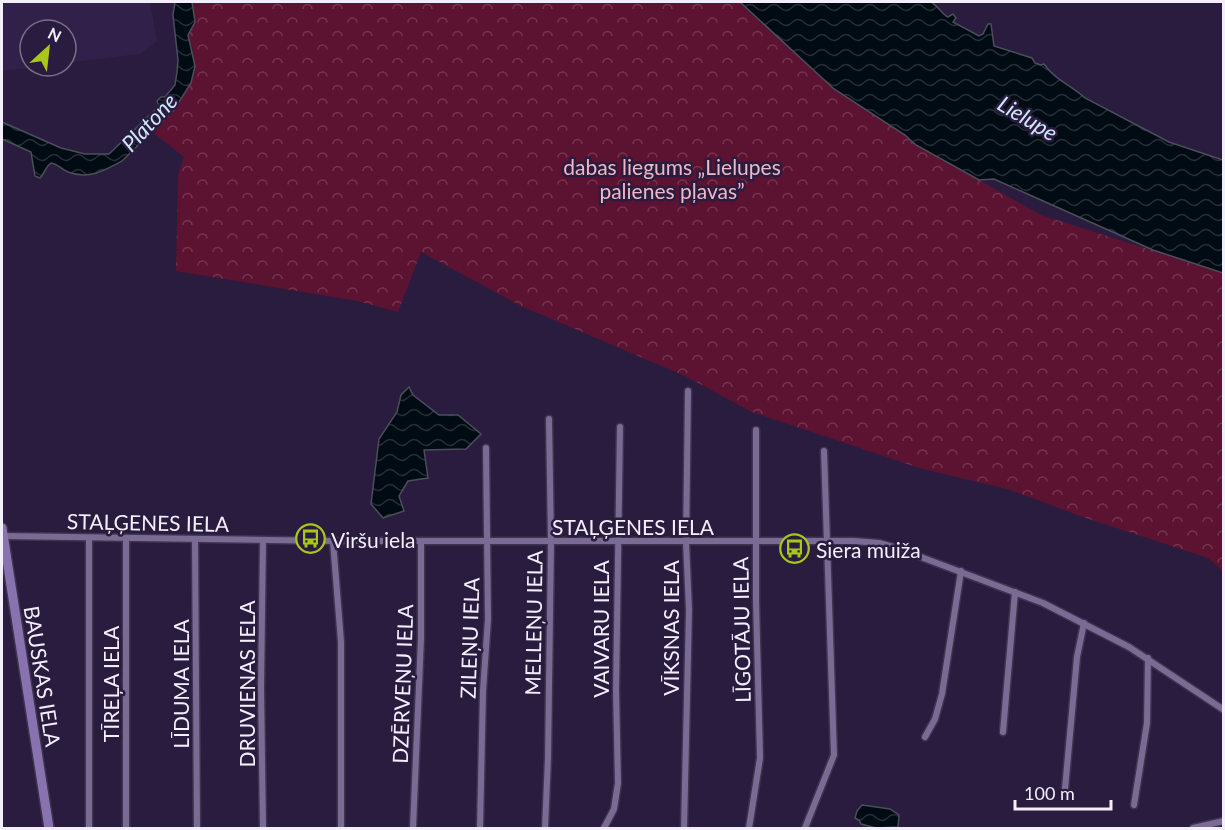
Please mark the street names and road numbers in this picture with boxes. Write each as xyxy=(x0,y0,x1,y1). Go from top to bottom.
street label: STAĻĢENES IELA xyxy=(67,508,230,536)
street label: STAĻĢENES IELA xyxy=(552,514,715,539)
street label: MELLEŅU IELA xyxy=(519,549,547,696)
street label: LĪGOTĀJU IELA xyxy=(727,556,755,703)
street label: VAIVARU IELA xyxy=(588,560,613,698)
street label: VĪKSNAS IELA xyxy=(658,560,683,696)
street label: ZILEŅU IELA xyxy=(454,576,484,699)
street label: DRUVIENAS IELA xyxy=(234,600,259,767)
street label: DZĒRVEŅU IELA xyxy=(387,603,417,764)
street label: BAUSKAS IELA xyxy=(20,604,67,749)
street label: LĪDUMA IELA xyxy=(168,618,193,749)
street label: TĪREĻA IELA xyxy=(98,625,123,742)

